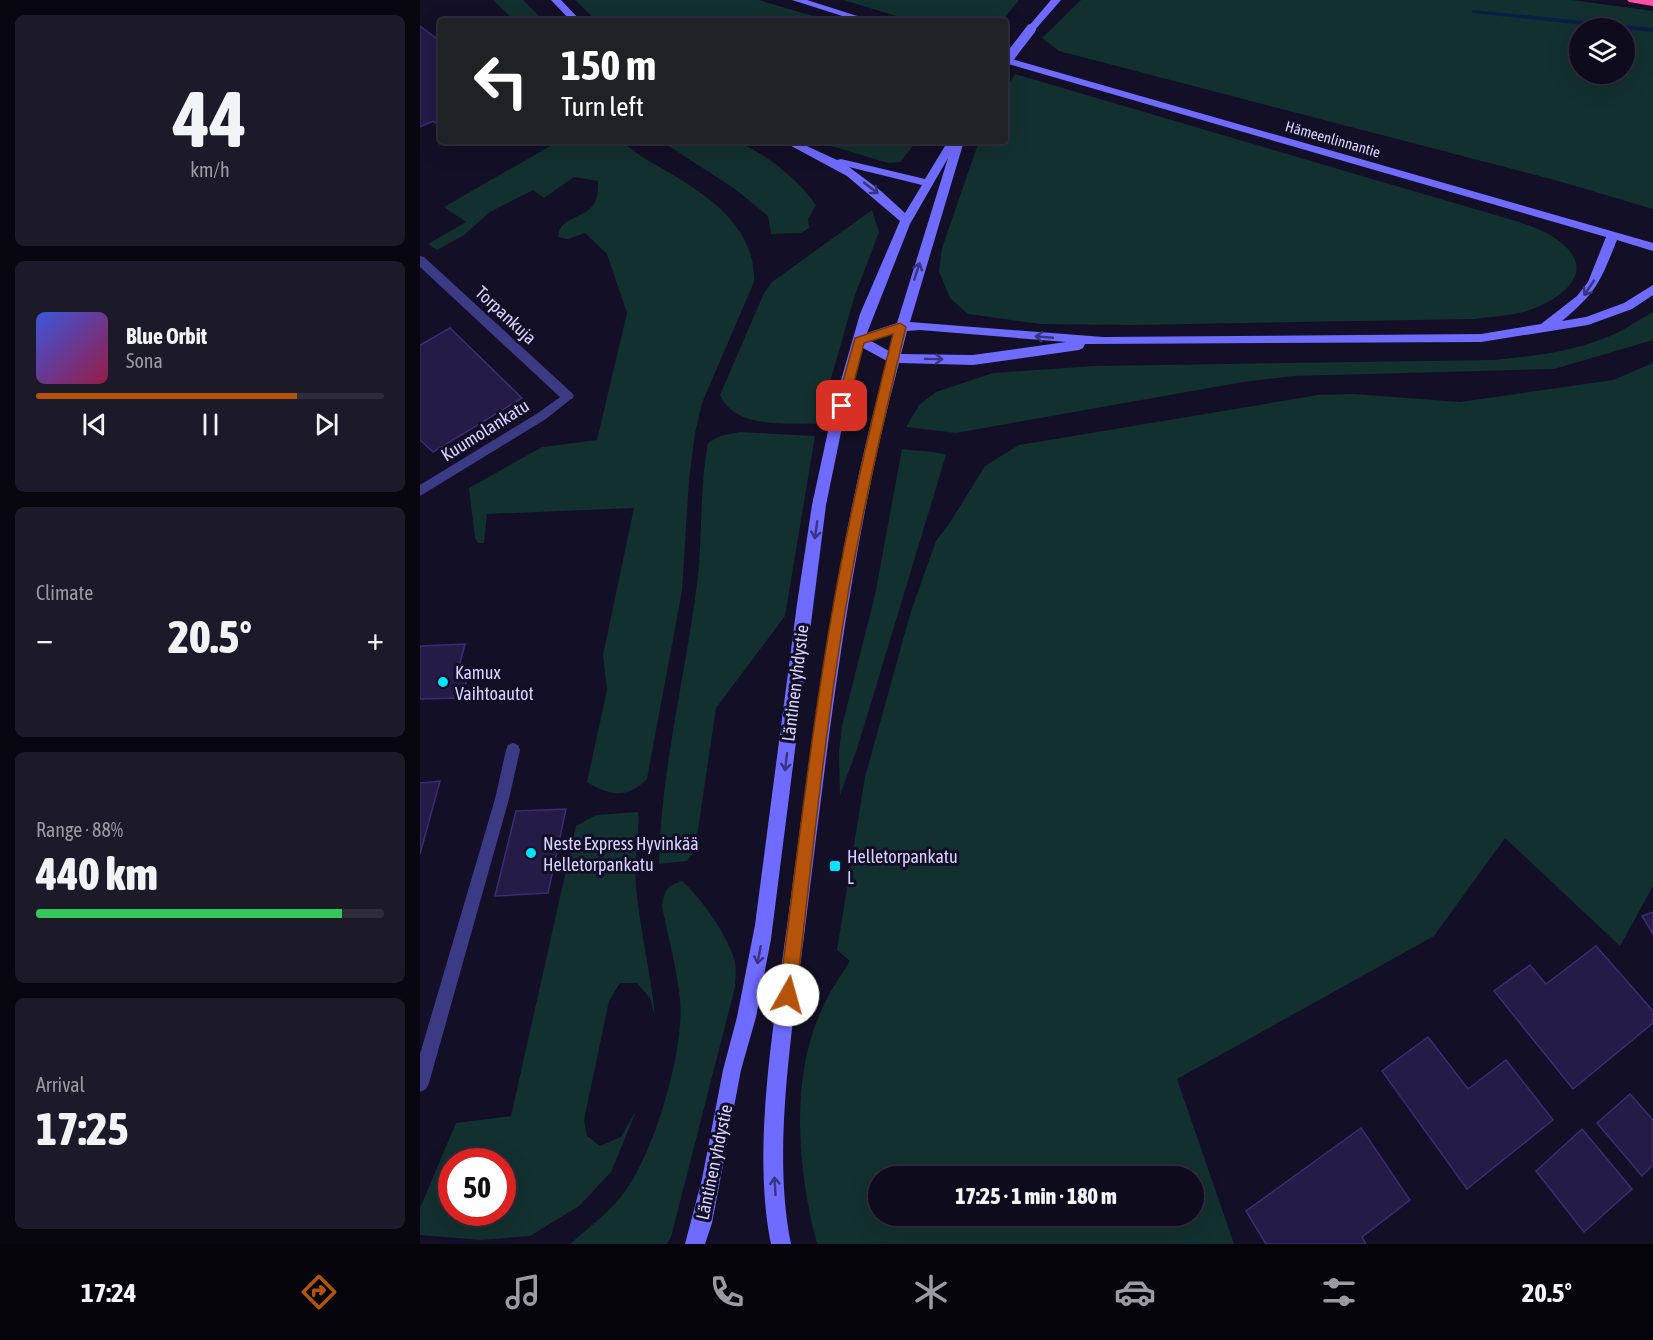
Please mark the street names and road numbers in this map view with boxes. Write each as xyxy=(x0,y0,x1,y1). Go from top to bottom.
street label: Hämeenlinnantie xyxy=(1283,117,1383,161)
street label: Torpankuja xyxy=(471,282,541,348)
street label: Kuumolankatu xyxy=(437,395,533,465)
street label: Läntinen yhdystie xyxy=(777,623,813,743)
street label: Läntinen yhdystie xyxy=(692,1102,736,1222)

